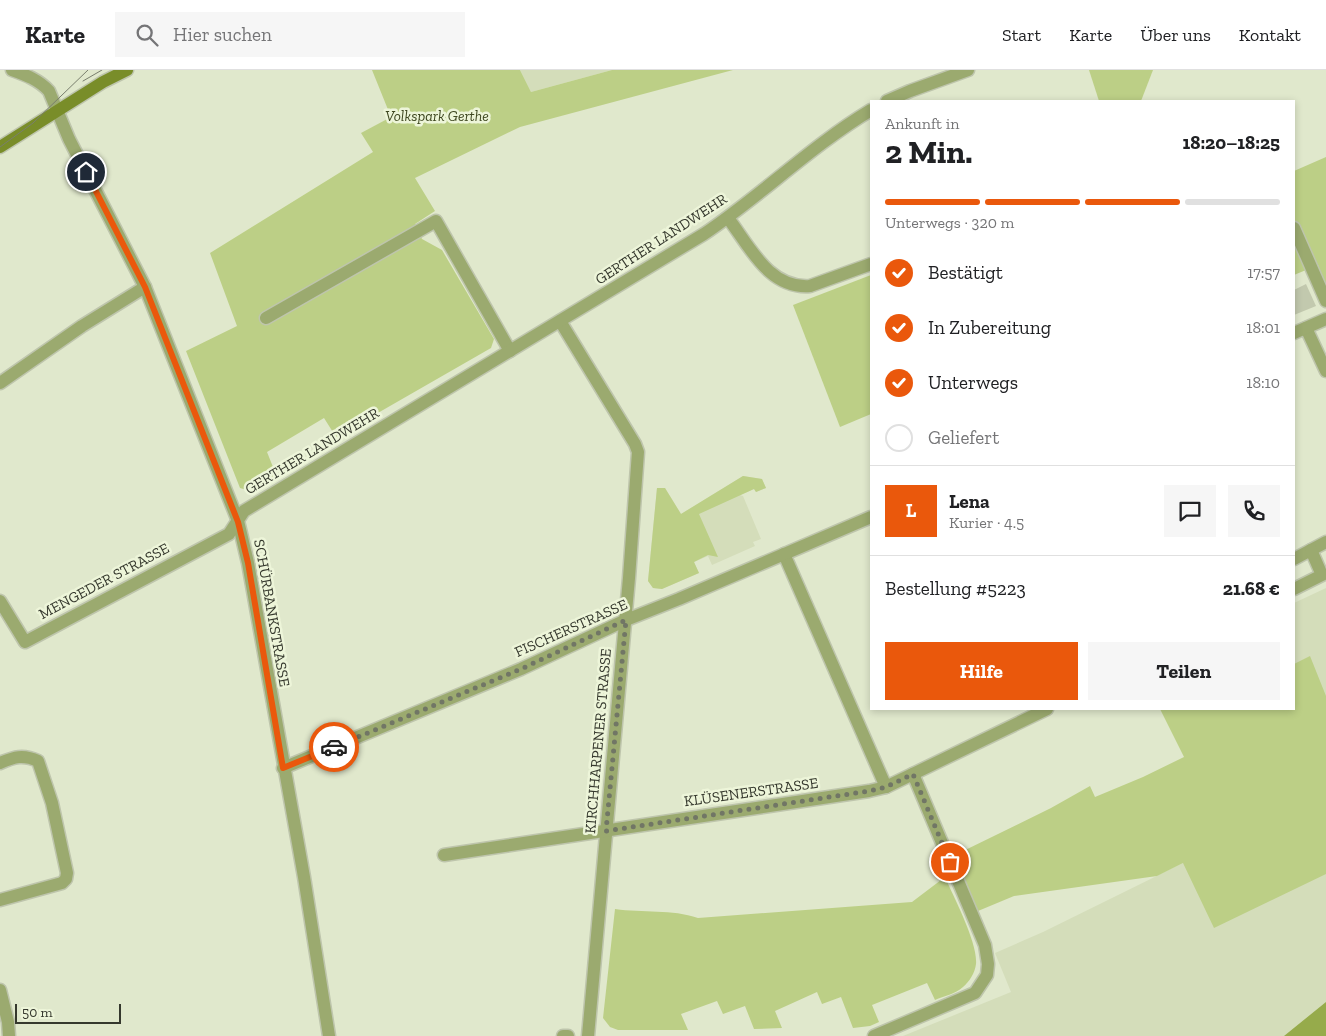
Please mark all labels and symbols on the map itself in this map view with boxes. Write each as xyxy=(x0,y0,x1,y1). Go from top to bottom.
park label: Volkspark Gerthe xyxy=(385,107,489,125)
pin xyxy=(65,151,107,193)
street label: GERTHER LANDWEHR xyxy=(592,189,731,288)
street label: GERTHER LANDWEHR xyxy=(242,403,383,498)
street label: SCHÜRBANKSTRASSE xyxy=(250,538,294,688)
street label: MENGEDER STRASSE xyxy=(36,539,172,623)
street label: FISCHERSTRASSE xyxy=(512,595,630,661)
street label: KIRCHHARPENER STRASSE xyxy=(581,647,615,834)
courier xyxy=(309,722,359,772)
street label: KLÜSENERSTRASSE xyxy=(683,774,819,810)
pin xyxy=(929,841,971,883)
scale bar xyxy=(15,1001,121,1024)

